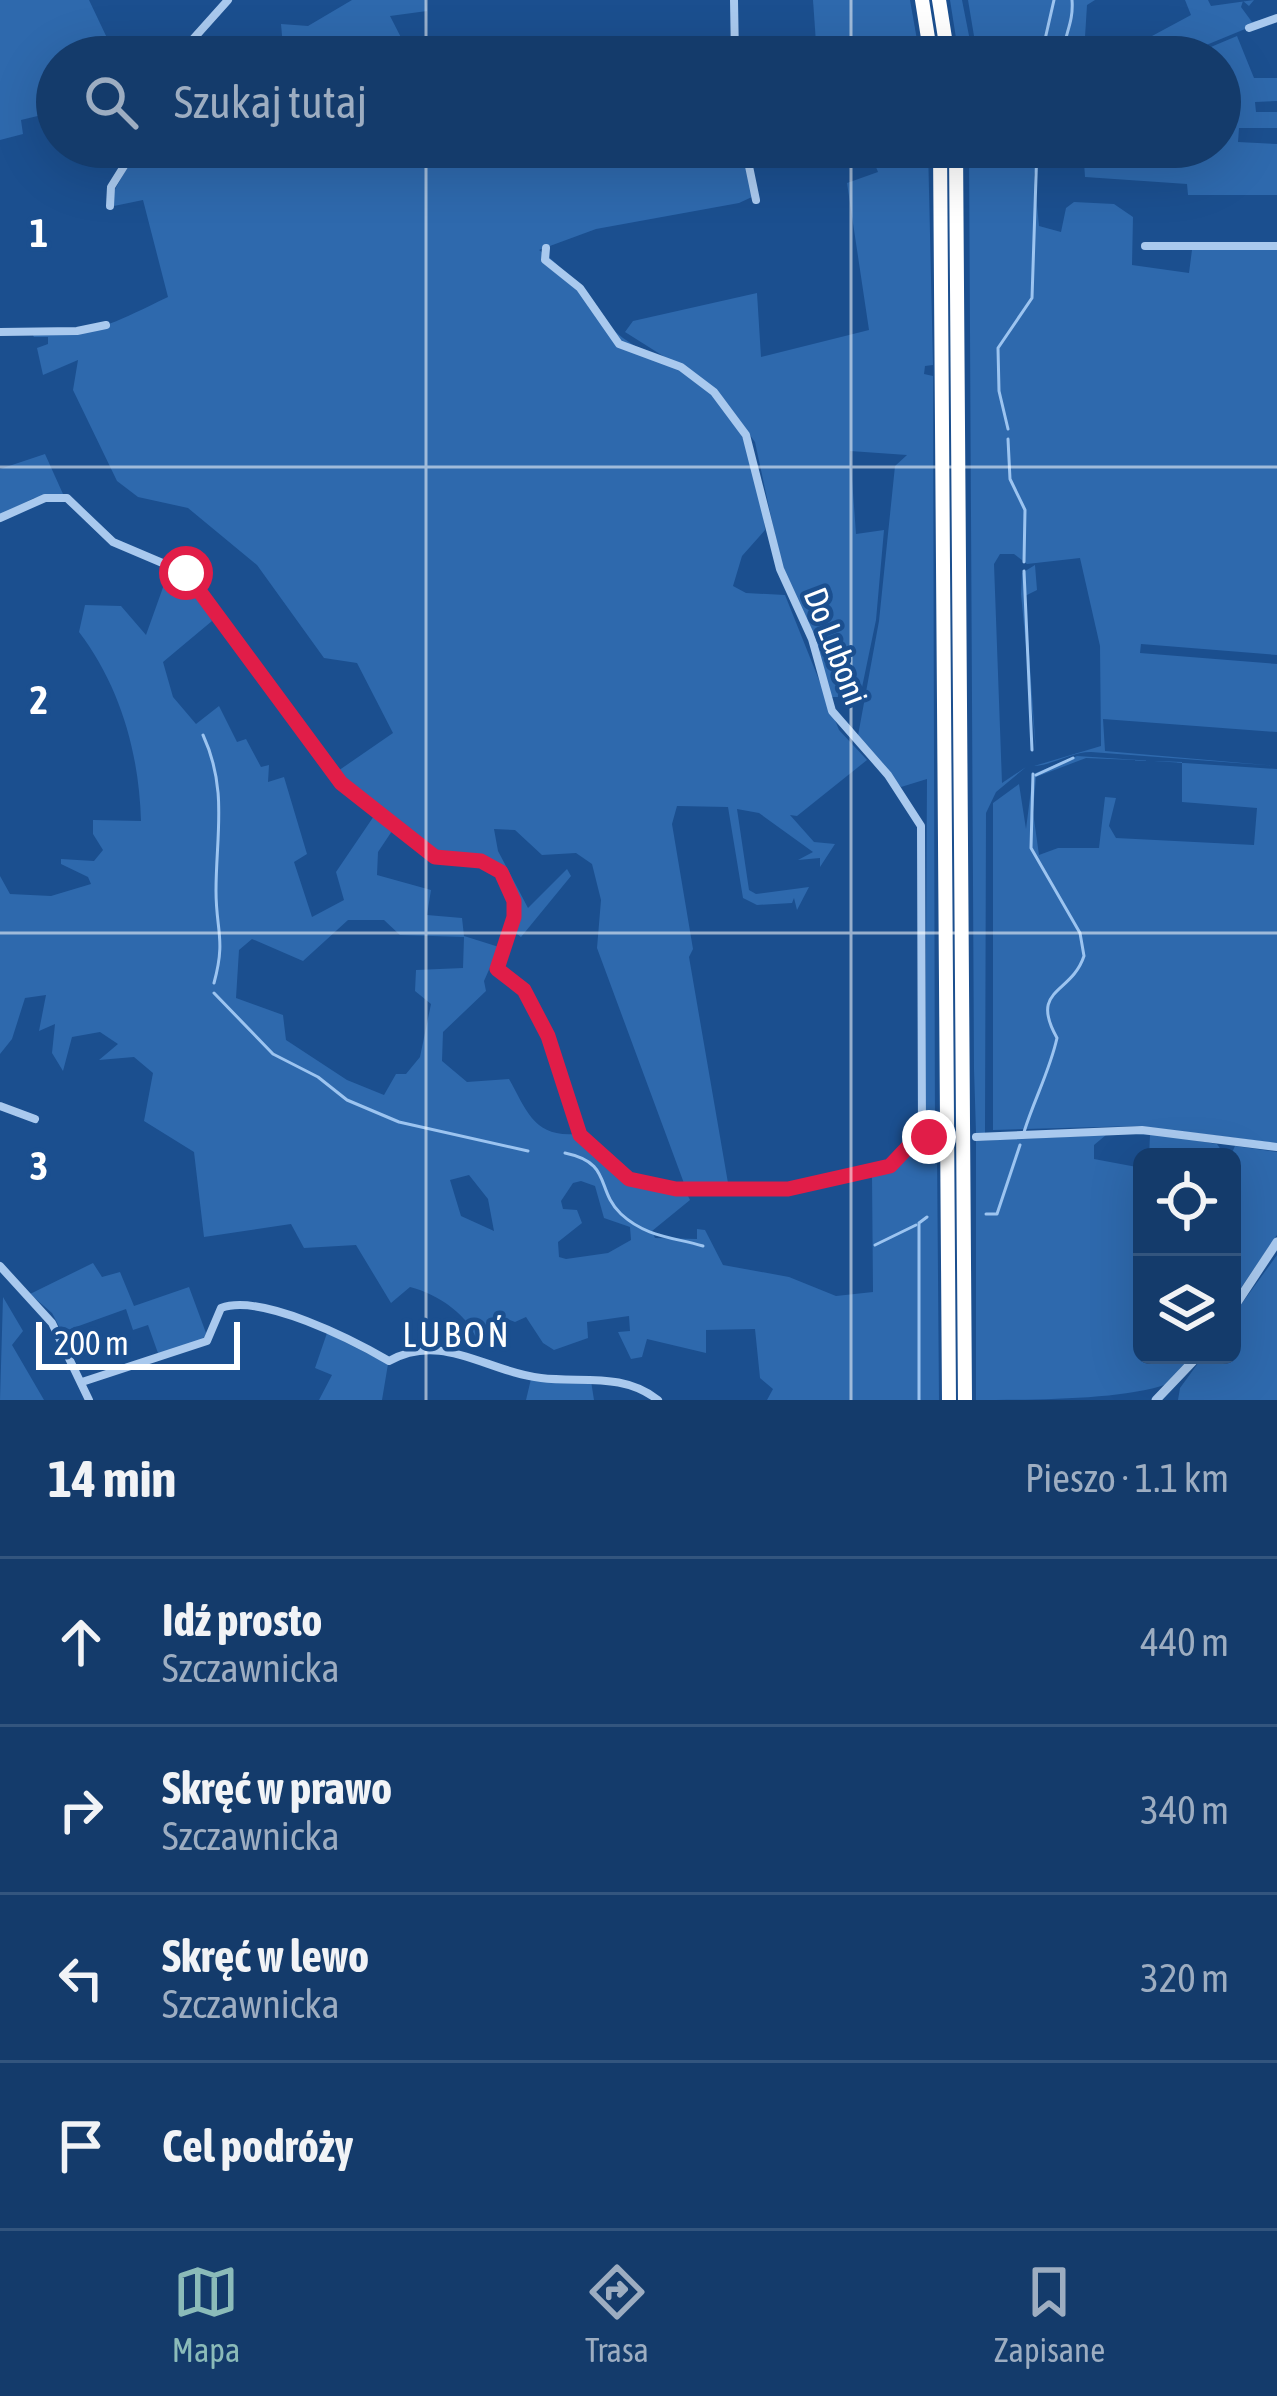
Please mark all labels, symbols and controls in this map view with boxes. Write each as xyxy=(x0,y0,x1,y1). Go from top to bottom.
search box xyxy=(36,36,1241,168)
icon: search xyxy=(78,69,144,135)
text: Szukaj tutaj xyxy=(174,76,367,128)
text: 1 xyxy=(30,211,48,255)
route start xyxy=(159,546,213,600)
street label: Do Luboni xyxy=(796,582,876,710)
text: 2 xyxy=(30,678,48,722)
route end xyxy=(902,1110,956,1164)
text: 3 xyxy=(30,1144,48,1188)
map controls xyxy=(1133,1148,1241,1364)
button: locate xyxy=(1133,1148,1241,1256)
button: layers xyxy=(1133,1256,1241,1364)
district label: LUBOŃ xyxy=(402,1313,512,1355)
scale bar xyxy=(36,1316,240,1369)
text: 200 m xyxy=(54,1324,129,1362)
text: 14 min xyxy=(48,1449,176,1508)
text: Pieszo · 1.1 km xyxy=(1025,1456,1229,1500)
text: Idź prosto xyxy=(162,1594,322,1646)
icon: ahead xyxy=(48,1609,114,1675)
text: 440 m xyxy=(1141,1620,1229,1664)
text: Szczawnicka xyxy=(162,1646,340,1690)
text: Skręć w prawo xyxy=(162,1762,392,1814)
icon: right xyxy=(48,1777,114,1843)
text: 340 m xyxy=(1141,1788,1229,1832)
text: Szczawnicka xyxy=(162,1814,340,1858)
text: Skręć w lewo xyxy=(162,1930,369,1982)
icon: left xyxy=(48,1945,114,2011)
text: 320 m xyxy=(1141,1956,1229,2000)
text: Szczawnicka xyxy=(162,1982,340,2026)
icon: arrive xyxy=(48,2113,114,2179)
text: Cel podróży xyxy=(162,2120,353,2172)
tab: Mapa xyxy=(172,2259,240,2369)
tab: Trasa xyxy=(584,2259,650,2369)
tab: Zapisane xyxy=(994,2259,1105,2369)

